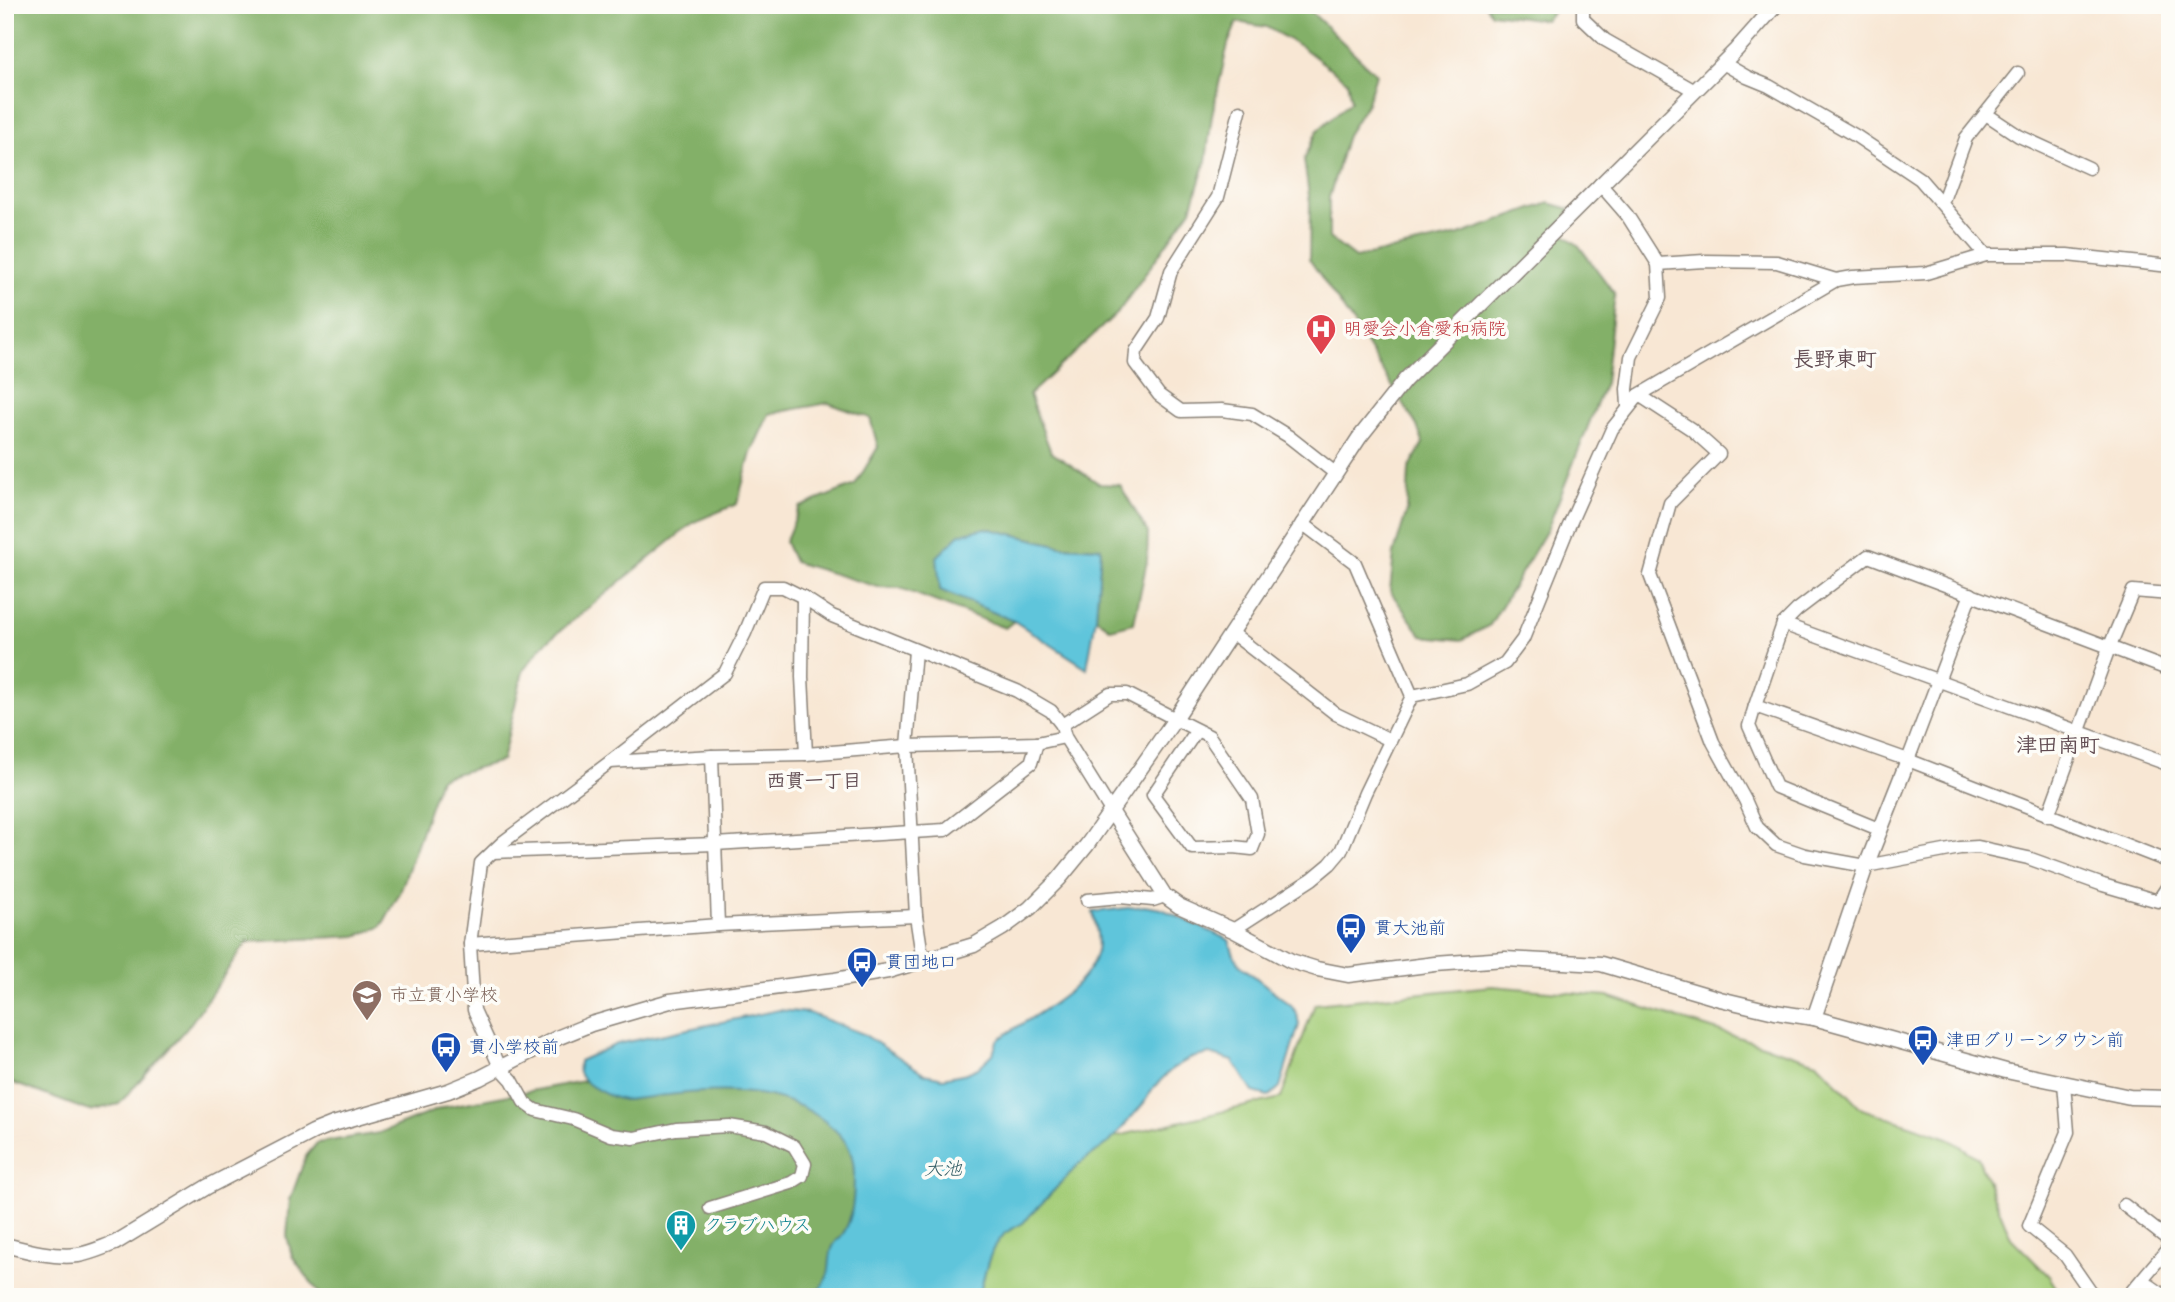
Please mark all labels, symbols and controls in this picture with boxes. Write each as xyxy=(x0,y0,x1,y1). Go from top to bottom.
hospital icon: 明愛会小倉愛和病院 xyxy=(1304,312,1338,356)
place label: 明愛会小倉愛和病院 xyxy=(1344,317,1506,340)
district label: 長野東町 xyxy=(1793,345,1877,372)
district label: 津田南町 xyxy=(2016,731,2100,758)
district label: 西貫一丁目 xyxy=(766,768,862,792)
bus stop icon: 貫大池前 xyxy=(1334,911,1368,955)
place label: 貫大池前 xyxy=(1374,916,1446,939)
bus stop icon: 貫団地口 xyxy=(845,945,879,989)
place label: 貫団地口 xyxy=(885,950,957,973)
school or university icon: 市立貫小学校 xyxy=(350,978,384,1022)
place label: 市立貫小学校 xyxy=(390,983,498,1006)
bus stop icon: 津田グリーンタウン前 xyxy=(1906,1023,1940,1067)
place label: 津田グリーンタウン前 xyxy=(1946,1028,2124,1051)
bus stop icon: 貫小学校前 xyxy=(429,1030,463,1074)
place label: 貫小学校前 xyxy=(469,1035,559,1058)
water label: 大池 xyxy=(924,1156,963,1180)
building icon: クラブハウス xyxy=(664,1208,698,1252)
place label: クラブハウス xyxy=(704,1213,811,1236)

